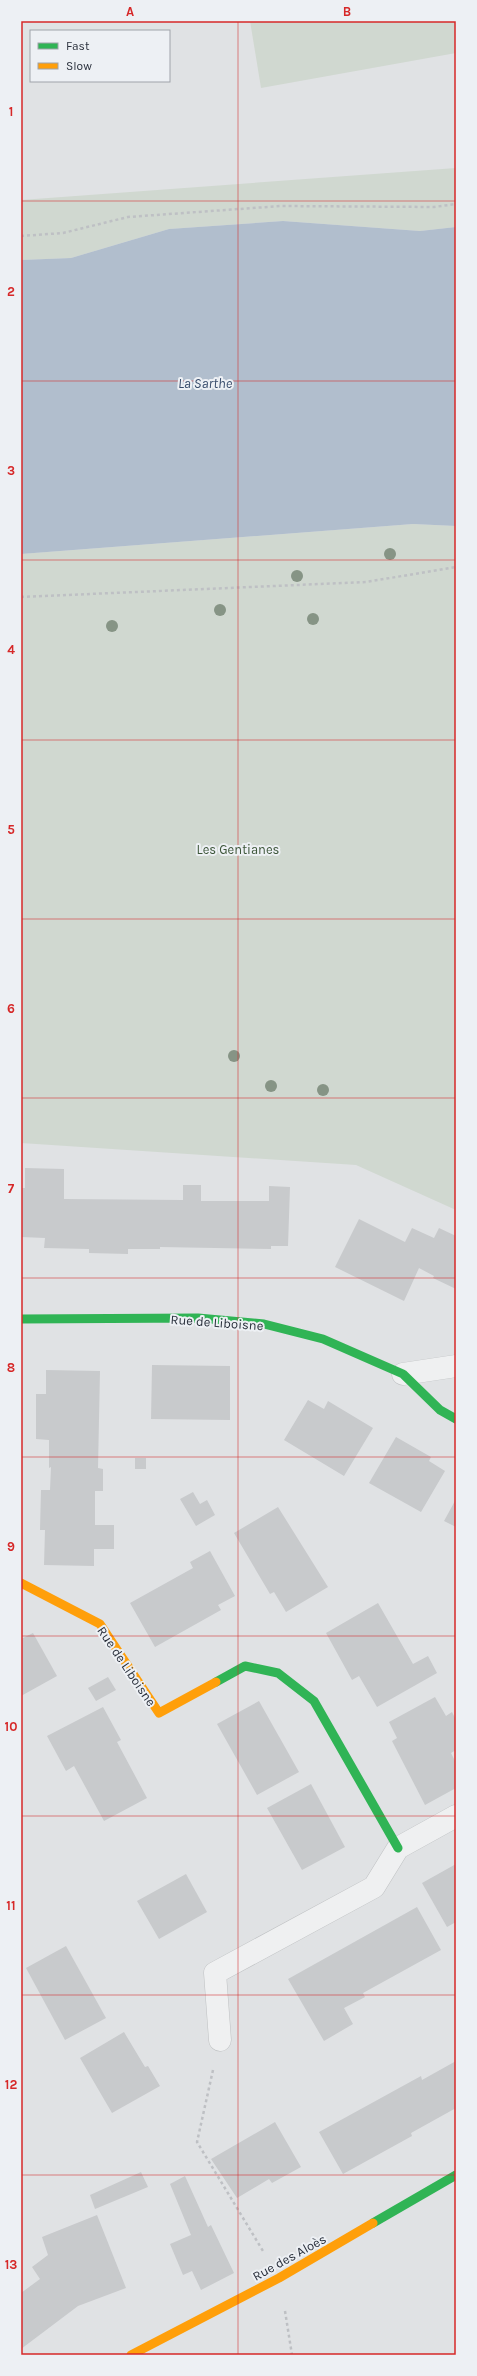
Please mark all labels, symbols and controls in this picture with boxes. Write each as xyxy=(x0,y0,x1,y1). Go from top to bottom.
text: A xyxy=(126,4,134,19)
text: B xyxy=(343,4,351,19)
legend xyxy=(30,30,170,82)
text: Fast xyxy=(66,39,90,53)
text: Slow xyxy=(66,59,92,73)
text: 1 xyxy=(9,104,13,119)
text: 2 xyxy=(7,284,15,299)
water label: La Sarthe xyxy=(178,375,233,392)
text: 3 xyxy=(7,463,15,478)
text: 4 xyxy=(7,642,15,657)
text: 5 xyxy=(7,822,15,837)
park label: Les Gentianes xyxy=(197,842,280,857)
text: 6 xyxy=(7,1001,15,1016)
text: 7 xyxy=(8,1181,15,1196)
street label: Rue de Liboisne xyxy=(170,1312,264,1333)
text: 8 xyxy=(7,1360,15,1375)
text: 9 xyxy=(7,1539,15,1554)
street label: Rue de Liboisne xyxy=(94,1624,159,1709)
text: 10 xyxy=(5,1719,17,1734)
text: 11 xyxy=(6,1898,16,1913)
text: 12 xyxy=(5,2077,17,2092)
street label: Rue des Aloès xyxy=(250,2231,329,2284)
text: 13 xyxy=(5,2257,17,2272)

